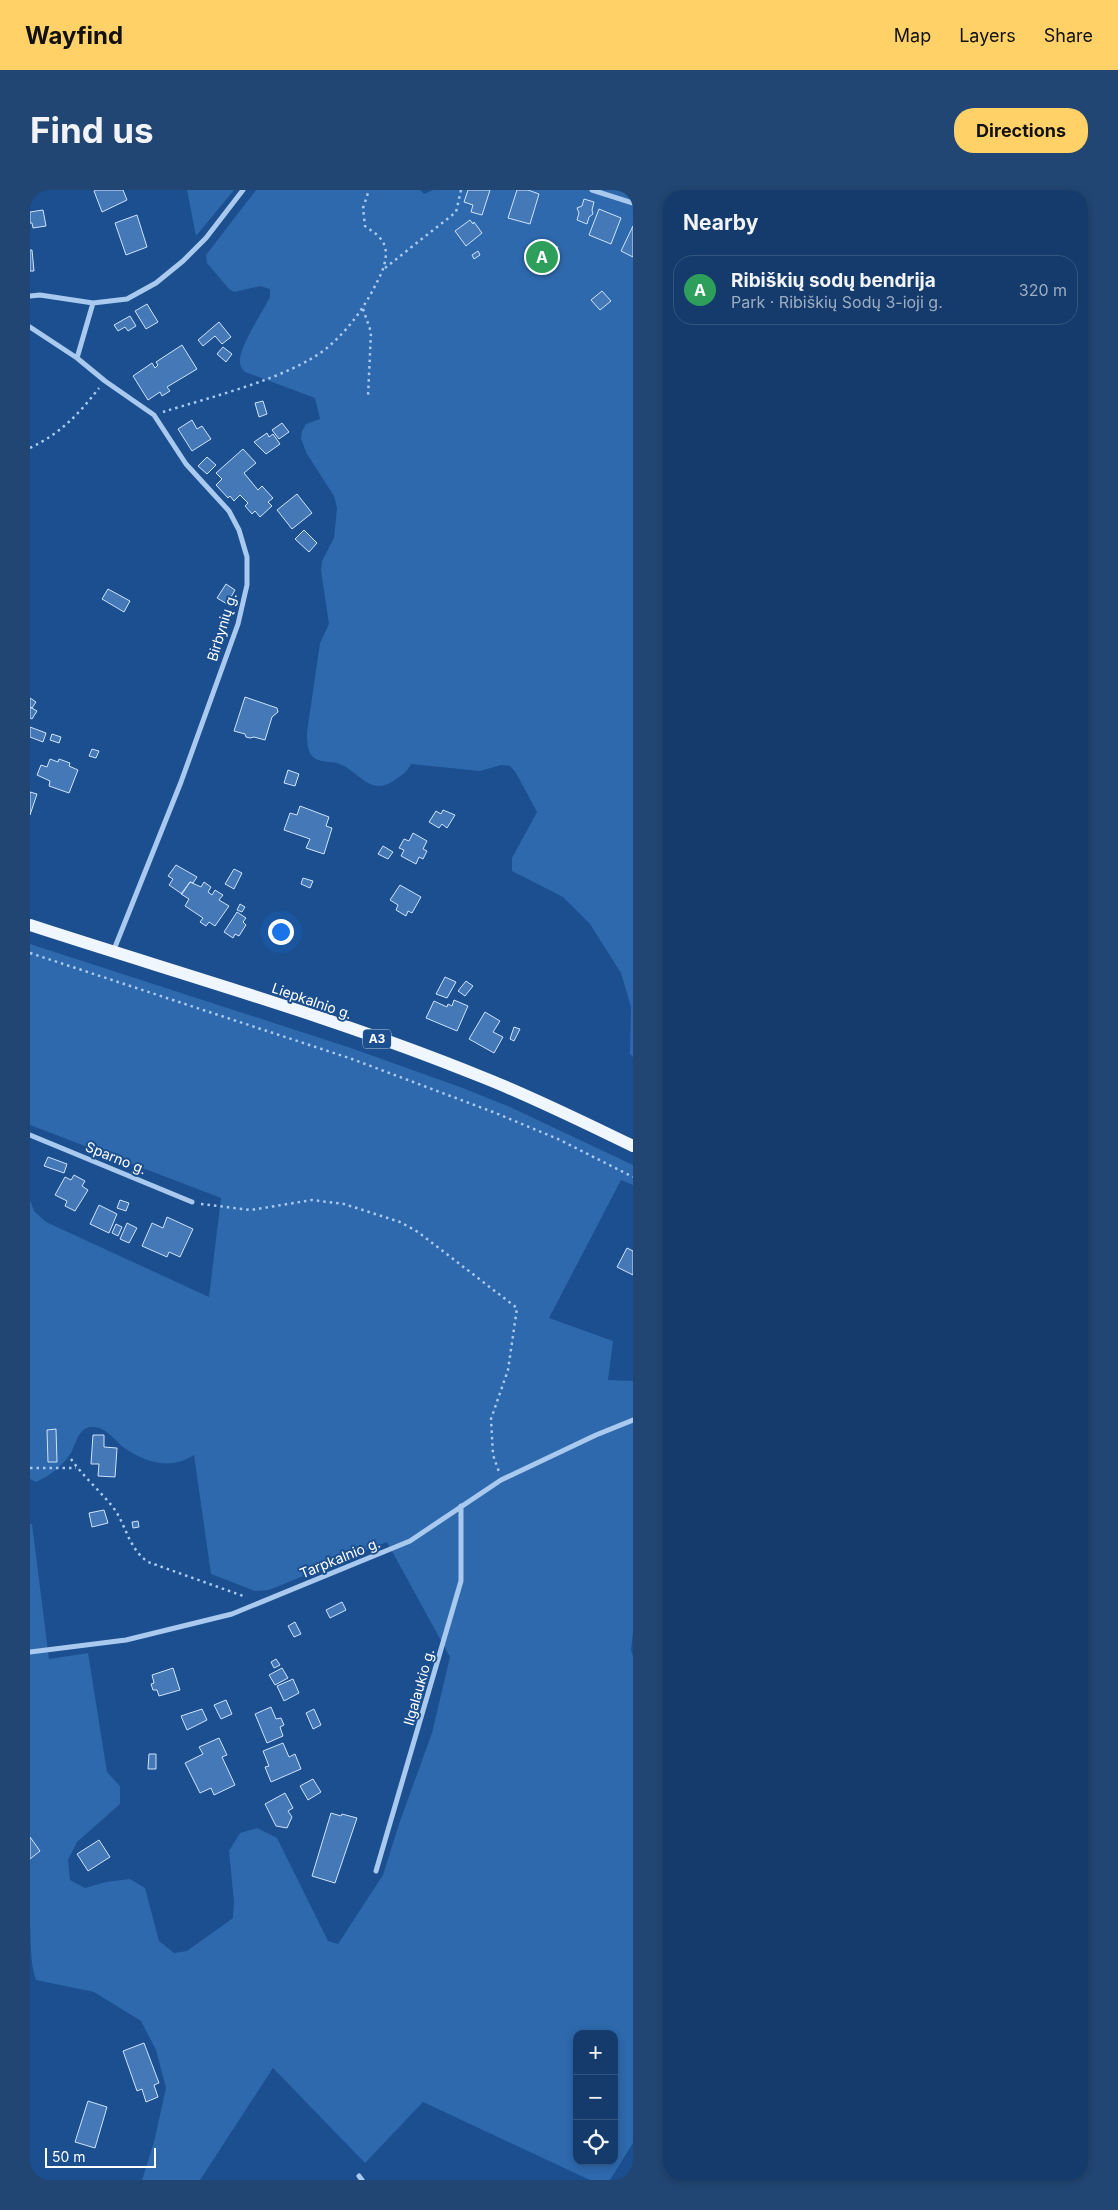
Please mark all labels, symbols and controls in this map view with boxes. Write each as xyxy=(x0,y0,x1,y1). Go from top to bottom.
text: Wayfind xyxy=(25,21,123,50)
text: Map xyxy=(894,25,931,46)
text: Layers xyxy=(959,25,1016,46)
text: Share xyxy=(1044,25,1093,46)
button: Directions xyxy=(954,108,1088,153)
text: Find us xyxy=(30,109,154,151)
text: Nearby xyxy=(683,210,758,235)
pin: A xyxy=(526,238,558,276)
text: Ribiškių sodų bendrija xyxy=(731,269,936,292)
text: A xyxy=(694,280,706,300)
text: 320 m xyxy=(1019,280,1067,300)
text: Park · Ribiškių Sodų 3-ioji g. xyxy=(731,292,943,312)
street label: Birbynių g. xyxy=(203,591,240,663)
your location xyxy=(268,919,294,945)
street label: Liepkalnio g. xyxy=(270,979,354,1022)
road number: A3 xyxy=(363,1030,391,1049)
street label: Sparno g. xyxy=(83,1138,149,1177)
street label: Tarpkalnio g. xyxy=(297,1534,383,1581)
street label: Ilgalaukio g. xyxy=(399,1646,438,1727)
map controls xyxy=(573,2030,618,2165)
button: + xyxy=(573,2030,618,2075)
button: − xyxy=(573,2075,618,2120)
button: locate xyxy=(573,2120,618,2165)
scale bar xyxy=(45,2145,156,2168)
text: 50 m xyxy=(52,2148,86,2165)

